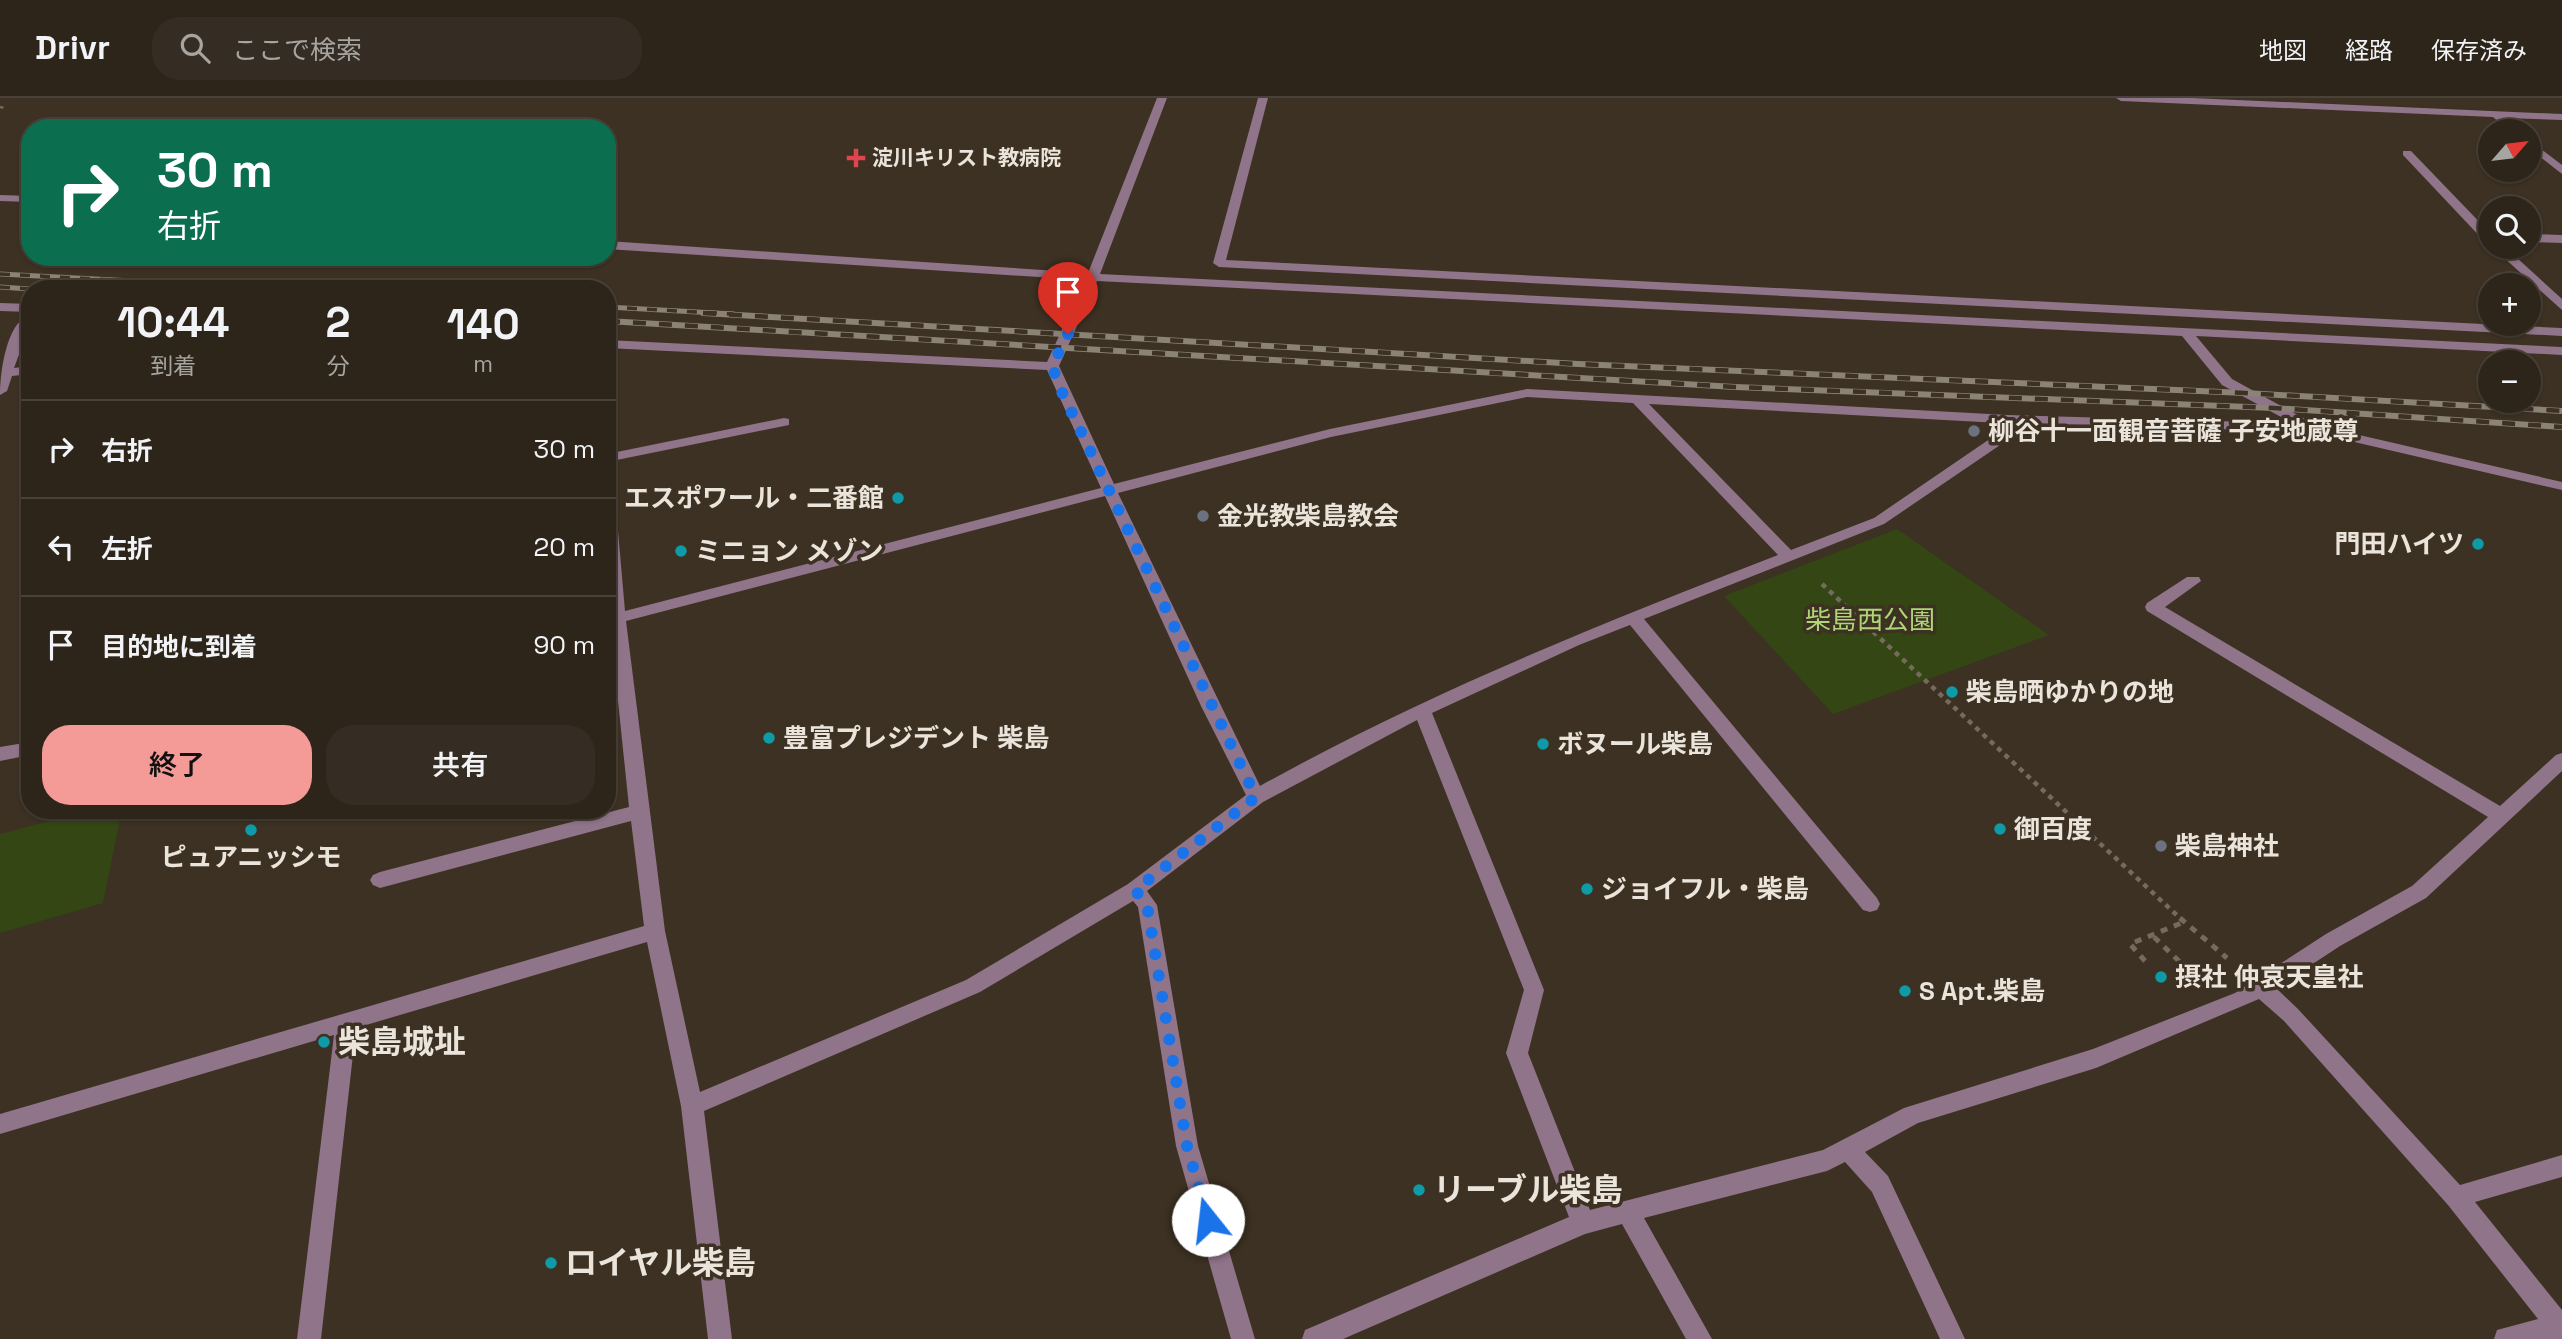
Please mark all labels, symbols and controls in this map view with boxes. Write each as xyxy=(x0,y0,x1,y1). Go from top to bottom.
search box xyxy=(152,17,642,80)
text: Drivr xyxy=(35,27,110,69)
icon: search xyxy=(176,29,214,67)
text: ここで検索 xyxy=(232,33,362,67)
text: 地図 xyxy=(2259,35,2307,66)
text: 経路 xyxy=(2345,35,2393,66)
text: 保存済み xyxy=(2431,35,2527,66)
north arrow xyxy=(2478,119,2541,182)
map controls xyxy=(2478,119,2541,413)
text: 30 m xyxy=(157,139,273,201)
place label: 淀川キリスト教病院 xyxy=(872,144,1061,171)
icon: right xyxy=(42,147,133,238)
marker: 淀川キリスト教病院 xyxy=(846,148,866,168)
button: search xyxy=(2478,196,2541,259)
text: 右折 xyxy=(157,206,221,246)
pin xyxy=(1038,262,1098,334)
icon: arrive xyxy=(1049,273,1087,311)
button: + xyxy=(2478,273,2541,336)
text: 10:44 xyxy=(117,296,229,349)
text: 2 xyxy=(326,296,351,349)
text: 140 xyxy=(447,298,520,351)
text: m xyxy=(473,349,493,379)
button: − xyxy=(2478,350,2541,413)
text: 到着 xyxy=(150,351,196,381)
text: 分 xyxy=(327,351,350,381)
place label: 柳谷十一面観音菩薩 子安地蔵尊 xyxy=(1988,414,2359,448)
marker: 柳谷十一面観音菩薩 子安地蔵尊 xyxy=(1966,423,1982,439)
icon: right xyxy=(42,430,80,468)
text: 30 m xyxy=(534,432,595,466)
text: 右折 xyxy=(101,434,153,468)
place label: エスポワール・二番館 xyxy=(624,481,884,515)
marker: エスポワール・二番館 xyxy=(890,490,906,506)
place label: 金光教柴島教会 xyxy=(1217,499,1399,533)
marker: 金光教柴島教会 xyxy=(1195,508,1211,524)
place label: 門田ハイツ xyxy=(2335,527,2464,561)
icon: left xyxy=(42,528,80,566)
text: 20 m xyxy=(534,530,595,564)
text: 左折 xyxy=(101,532,153,566)
place label: ミニョン メゾン xyxy=(695,534,884,568)
marker: 門田ハイツ xyxy=(2470,536,2486,552)
marker: ミニョン メゾン xyxy=(673,543,689,559)
park label: 柴島西公園 xyxy=(1805,603,1935,637)
icon: arrive xyxy=(42,626,80,664)
text: 90 m xyxy=(533,628,595,662)
text: 目的地に到着 xyxy=(101,630,257,664)
place label: 柴島晒ゆかりの地 xyxy=(1966,675,2174,709)
marker: 柴島晒ゆかりの地 xyxy=(1944,684,1960,700)
place label: 豊富プレジデント 柴島 xyxy=(783,721,1050,755)
button: 終了 xyxy=(42,725,312,805)
button: 共有 xyxy=(326,725,595,805)
place label: ボヌール柴島 xyxy=(1557,727,1713,761)
marker: 豊富プレジデント 柴島 xyxy=(761,730,777,746)
marker: ボヌール柴島 xyxy=(1535,736,1551,752)
place label: 御百度 xyxy=(2014,812,2092,846)
marker: 御百度 xyxy=(1992,821,2008,837)
marker: ピュアニッシモ xyxy=(243,822,259,838)
place label: 柴島神社 xyxy=(2175,829,2279,863)
marker: 柴島神社 xyxy=(2153,838,2169,854)
place label: ピュアニッシモ xyxy=(161,840,341,874)
place label: ジョイフル・柴島 xyxy=(1601,872,1809,906)
marker: ジョイフル・柴島 xyxy=(1579,881,1595,897)
place label: 摂社 仲哀天皇社 xyxy=(2175,960,2364,994)
marker: 摂社 仲哀天皇社 xyxy=(2153,969,2169,985)
place label: S Apt.柴島 xyxy=(1919,974,2045,1008)
marker: S Apt.柴島 xyxy=(1897,983,1913,999)
place label: 柴島城址 xyxy=(338,1022,466,1062)
marker: 柴島城址 xyxy=(316,1034,332,1050)
place label: リーブル柴島 xyxy=(1433,1170,1623,1210)
marker: リーブル柴島 xyxy=(1411,1182,1427,1198)
position arrow xyxy=(1171,1183,1245,1257)
place label: ロイヤル柴島 xyxy=(565,1243,756,1283)
marker: ロイヤル柴島 xyxy=(543,1255,559,1271)

